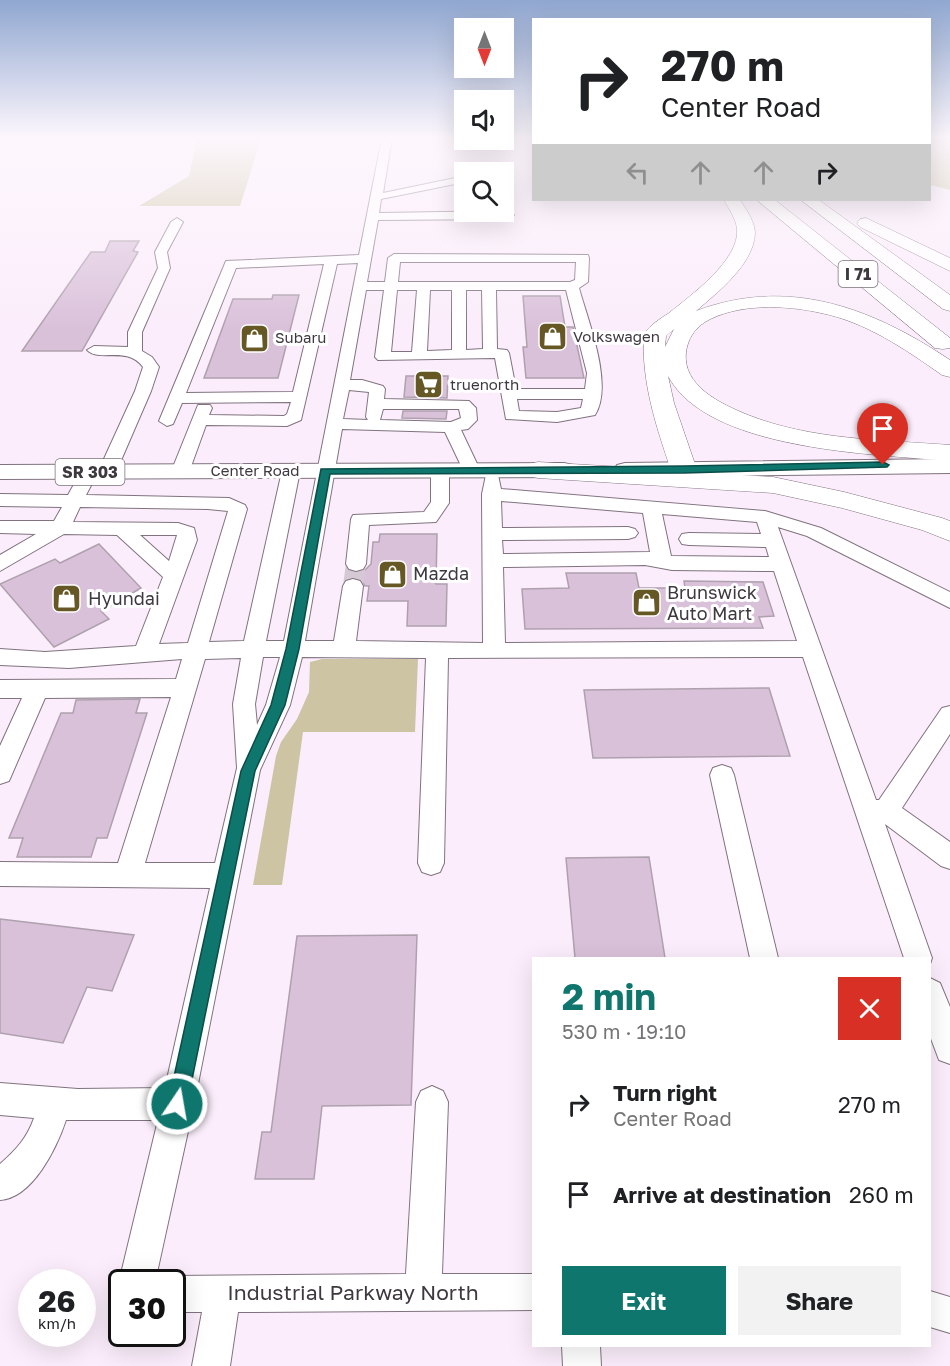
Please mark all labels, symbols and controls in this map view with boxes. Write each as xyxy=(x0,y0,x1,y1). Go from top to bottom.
north arrow xyxy=(454,18,514,78)
map controls xyxy=(454,18,514,222)
text: 270 m xyxy=(661,40,784,90)
icon: right xyxy=(562,42,640,120)
button: sound xyxy=(454,90,514,150)
text: Center Road xyxy=(661,91,821,123)
icon: left xyxy=(621,156,654,189)
icon: ahead xyxy=(684,156,717,189)
icon: ahead xyxy=(747,156,780,189)
icon: right xyxy=(810,156,843,189)
button: search xyxy=(454,162,514,222)
road number: I 71 xyxy=(838,261,878,287)
shop icon: Volkswagen xyxy=(536,321,568,353)
shop icon: Subaru xyxy=(238,322,270,354)
place label: Volkswagen xyxy=(573,327,660,345)
place label: Subaru xyxy=(275,328,326,346)
supermarket icon: truenorth xyxy=(413,369,445,401)
place label: truenorth xyxy=(450,375,519,393)
pin xyxy=(857,403,908,465)
icon: arrive xyxy=(866,412,899,445)
road number: SR 303 xyxy=(56,459,124,485)
street label: Center Road xyxy=(210,461,300,479)
shop icon: Mazda xyxy=(376,558,408,590)
place label: Mazda xyxy=(413,562,469,584)
place label: Brunswick Auto Mart xyxy=(667,581,757,624)
shop icon: Hyundai xyxy=(51,583,83,615)
place label: Hyundai xyxy=(88,587,160,609)
shop icon: Brunswick Auto Mart xyxy=(630,587,662,619)
text: 2 min xyxy=(562,975,656,1018)
button: close xyxy=(838,977,901,1040)
text: 530 m · 19:10 xyxy=(562,1019,686,1043)
position arrow xyxy=(145,1072,209,1136)
text: Turn right xyxy=(613,1079,717,1106)
icon: right xyxy=(562,1088,595,1121)
text: 270 m xyxy=(838,1091,901,1118)
text: Center Road xyxy=(613,1106,732,1130)
icon: arrive xyxy=(562,1178,595,1211)
text: Arrive at destination xyxy=(613,1181,831,1208)
text: 260 m xyxy=(849,1181,914,1208)
button: Exit xyxy=(562,1266,726,1335)
button: Share xyxy=(738,1266,901,1335)
speed limit sign: 30 xyxy=(108,1269,186,1347)
street label: Industrial Parkway North xyxy=(227,1279,479,1305)
text: 26 xyxy=(38,1283,76,1319)
text: km/h xyxy=(38,1314,76,1332)

